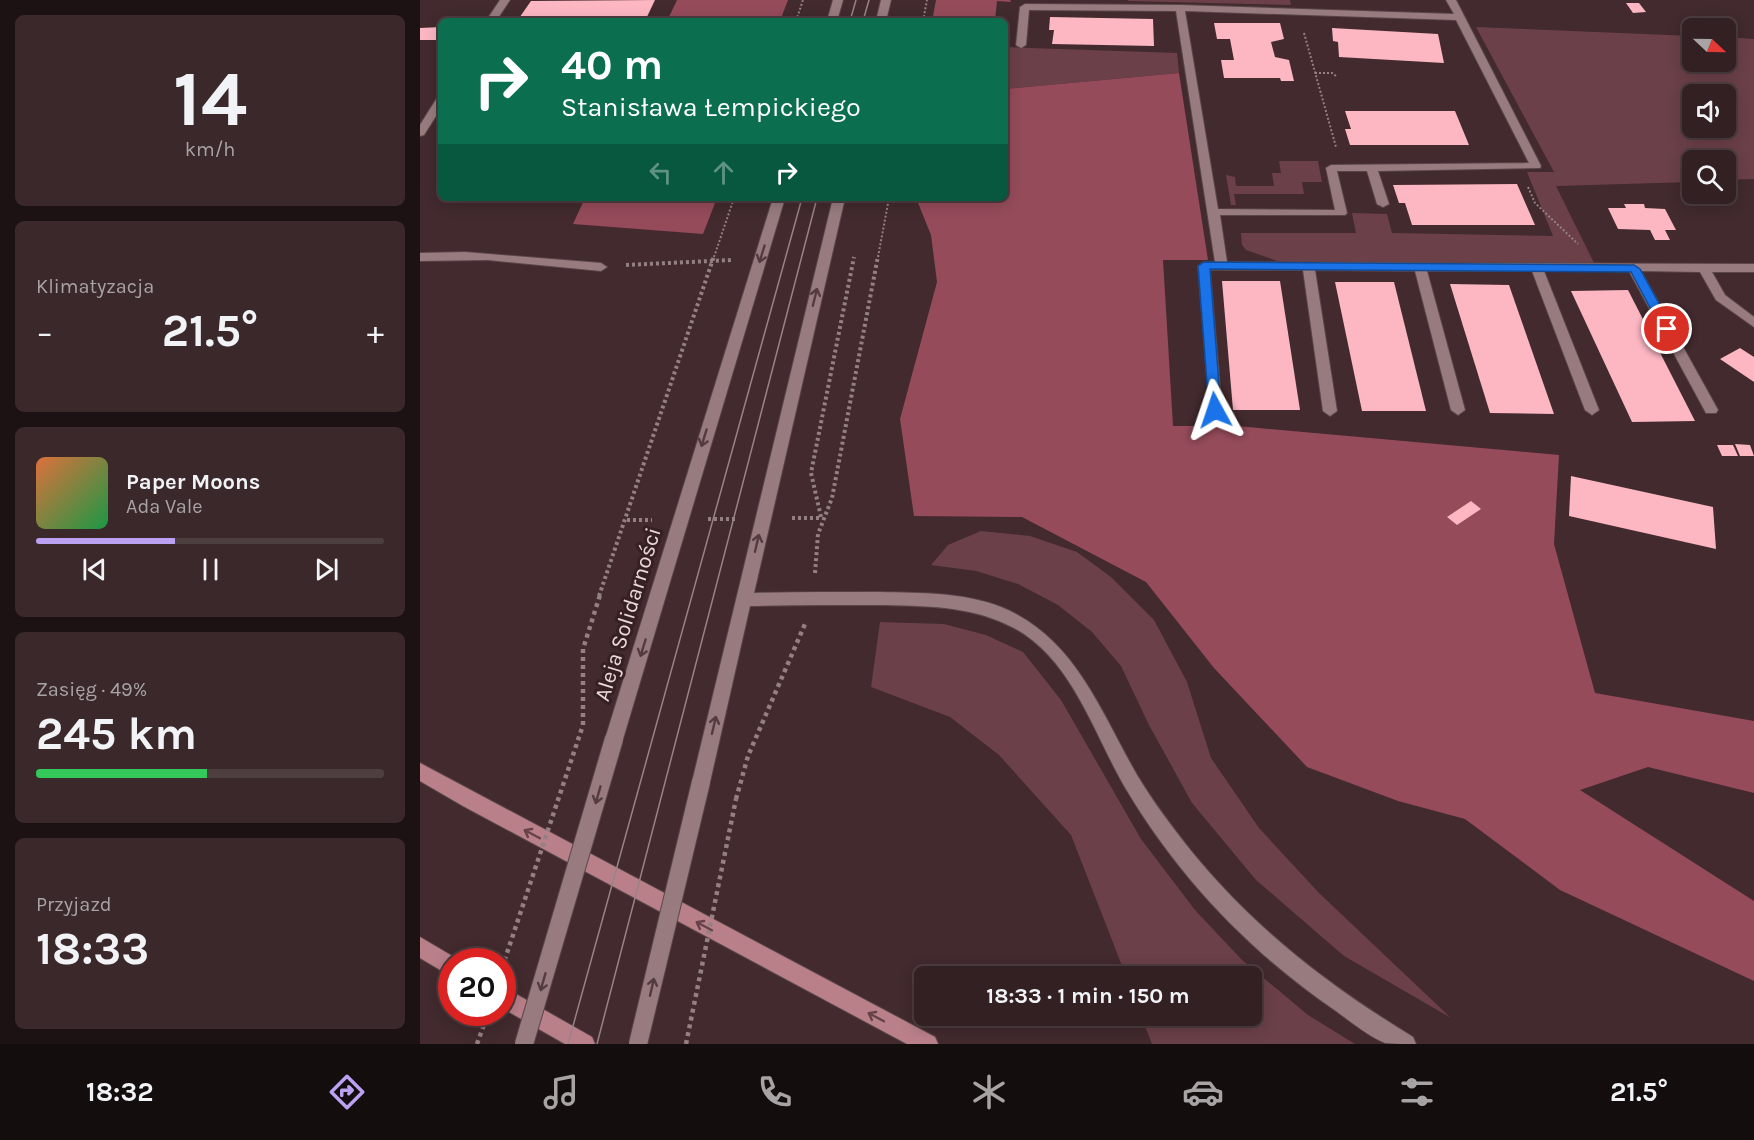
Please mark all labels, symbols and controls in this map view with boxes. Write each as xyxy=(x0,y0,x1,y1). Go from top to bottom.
north arrow xyxy=(1682,18,1736,72)
map controls xyxy=(1682,18,1736,204)
text: 40 m xyxy=(561,40,663,90)
icon: right xyxy=(462,42,540,120)
text: 14 xyxy=(173,53,247,145)
button: sound xyxy=(1682,84,1736,138)
text: Stanisława Łempickiego xyxy=(561,91,861,123)
text: km/h xyxy=(185,138,235,161)
button: search xyxy=(1682,150,1736,204)
icon: left xyxy=(644,156,677,189)
icon: ahead xyxy=(707,156,740,189)
icon: right xyxy=(770,156,803,189)
one-way arrow xyxy=(756,244,767,263)
text: Klimatyzacja xyxy=(36,275,154,298)
one-way arrow xyxy=(809,288,821,307)
pin xyxy=(1641,303,1692,354)
text: 21.5° xyxy=(162,305,258,357)
icon: arrive xyxy=(1650,312,1683,345)
text: − xyxy=(36,313,53,351)
text: + xyxy=(367,313,384,351)
position arrow xyxy=(1183,378,1247,442)
one-way arrow xyxy=(698,428,709,447)
text: Paper Moons xyxy=(126,469,260,495)
text: Ada Vale xyxy=(126,495,203,518)
street label: Aleja Solidarności xyxy=(589,524,667,704)
one-way arrow xyxy=(751,534,763,553)
icon: previous xyxy=(78,553,111,586)
icon: pause xyxy=(194,553,227,586)
icon: next xyxy=(310,553,343,586)
one-way arrow xyxy=(637,638,648,657)
text: Zasięg · 49% xyxy=(36,678,147,701)
text: 245 km xyxy=(36,708,197,760)
one-way arrow xyxy=(709,716,720,735)
one-way arrow xyxy=(592,785,603,804)
one-way arrow xyxy=(523,827,541,839)
text: Przyjazd xyxy=(36,893,112,916)
one-way arrow xyxy=(695,919,713,931)
text: 18:33 xyxy=(36,923,149,975)
speed limit sign: 20 xyxy=(438,948,516,1026)
one-way arrow xyxy=(536,972,548,991)
one-way arrow xyxy=(646,978,658,997)
text: 18:33 · 1 min · 150 m xyxy=(986,983,1190,1009)
one-way arrow xyxy=(868,1011,885,1023)
icon: directions xyxy=(326,1071,368,1113)
icon: music xyxy=(540,1071,582,1113)
icon: phone xyxy=(754,1071,796,1113)
icon: climate xyxy=(968,1071,1010,1113)
icon: car xyxy=(1182,1071,1224,1113)
icon: filters xyxy=(1396,1071,1438,1113)
text: 18:32 xyxy=(86,1076,154,1108)
text: 21.5° xyxy=(1610,1076,1668,1108)

